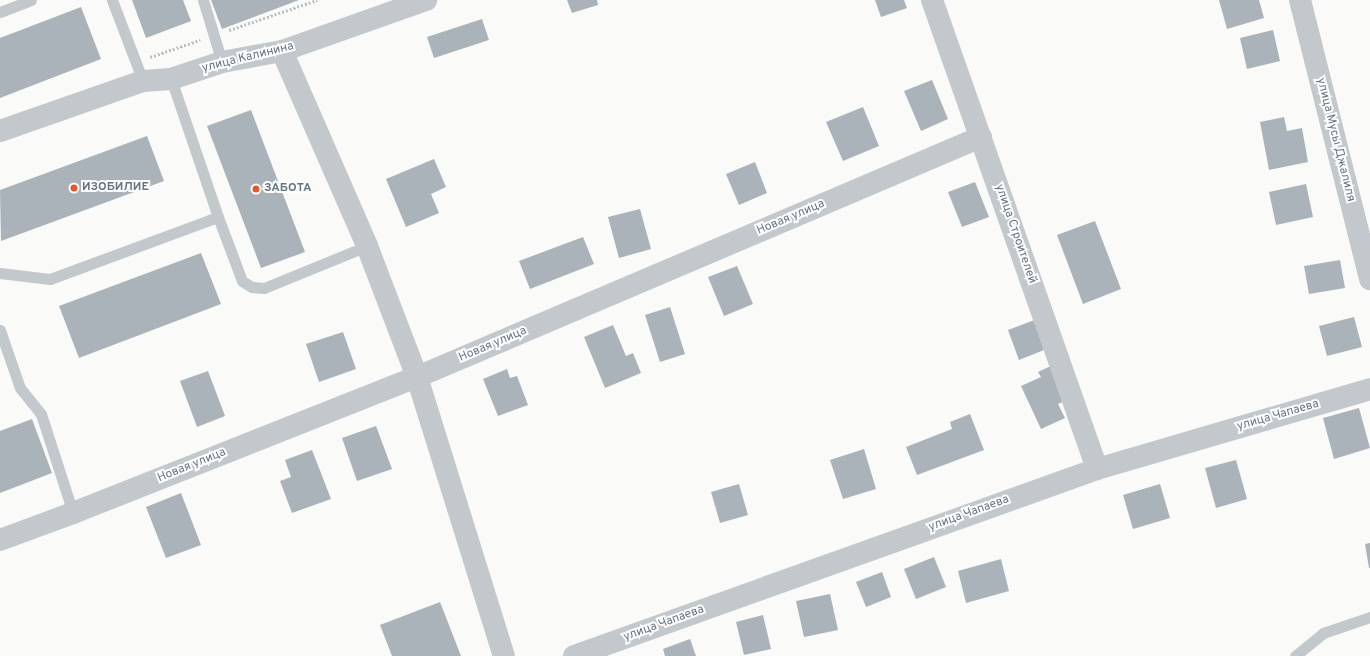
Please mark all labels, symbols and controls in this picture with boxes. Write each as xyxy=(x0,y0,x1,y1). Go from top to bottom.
street label: улица Калинина xyxy=(201,40,295,76)
street label: улица Мусы Джалиля xyxy=(1313,77,1357,203)
place label: ИЗОБИЛИЕ xyxy=(82,181,149,195)
place label: ЗАБОТА xyxy=(264,182,312,196)
street label: улица Строителей xyxy=(991,182,1039,286)
marker: ИЗОБИЛИЕ xyxy=(69,183,79,193)
marker: ЗАБОТА xyxy=(251,184,261,194)
street label: Новая улица xyxy=(755,197,827,239)
street label: Новая улица xyxy=(457,324,529,366)
street label: улица Чапаева xyxy=(1235,397,1321,435)
street label: Новая улица xyxy=(156,446,228,486)
street label: улица Чапаева xyxy=(927,493,1011,535)
street label: улица Чапаева xyxy=(622,603,706,645)

